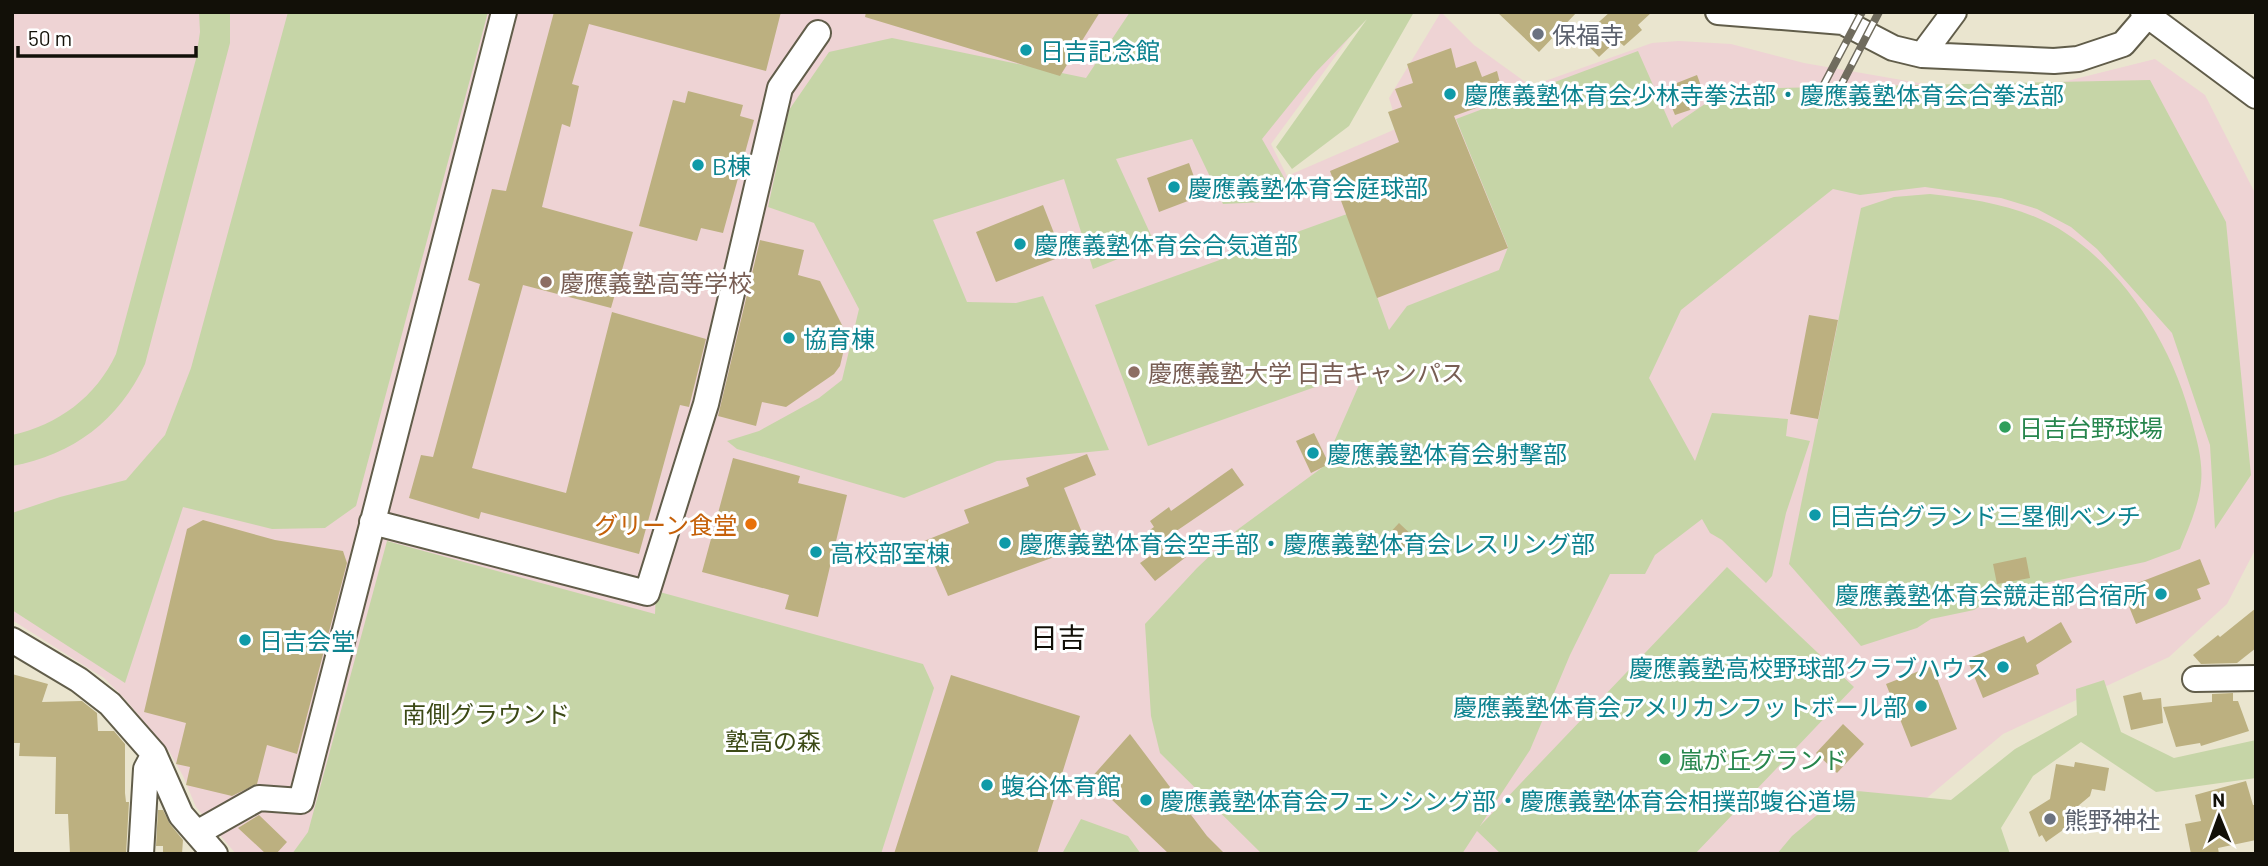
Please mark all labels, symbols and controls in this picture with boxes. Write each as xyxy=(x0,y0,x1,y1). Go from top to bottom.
scale bar xyxy=(18,14,196,58)
place label: 保福寺 xyxy=(1552,20,1624,49)
text: 50 m xyxy=(28,25,72,50)
marker: 保福寺 xyxy=(1530,26,1546,42)
place label: 日吉記念館 xyxy=(1040,36,1160,65)
marker: 日吉記念館 xyxy=(1018,42,1034,58)
place label: 慶應義塾体育会少林寺拳法部・慶應義塾体育会合拳法部 xyxy=(1464,80,2064,109)
marker: 慶應義塾体育会少林寺拳法部・慶應義塾体育会合拳法部 xyxy=(1442,86,1458,102)
place label: B棟 xyxy=(712,151,751,180)
marker: B棟 xyxy=(690,157,706,173)
place label: 慶應義塾体育会庭球部 xyxy=(1188,173,1428,202)
marker: 慶應義塾体育会庭球部 xyxy=(1166,179,1182,195)
place label: 慶應義塾体育会合気道部 xyxy=(1034,230,1298,259)
marker: 慶應義塾体育会合気道部 xyxy=(1012,236,1028,252)
place label: 慶應義塾高等学校 xyxy=(560,268,752,297)
marker: 慶應義塾高等学校 xyxy=(538,274,554,290)
place label: 協育棟 xyxy=(803,324,875,353)
marker: 協育棟 xyxy=(781,330,797,346)
place label: 慶應義塾大学 日吉キャンパス xyxy=(1148,358,1465,387)
marker: 慶應義塾大学 日吉キャンパス xyxy=(1126,364,1142,380)
place label: 日吉台野球場 xyxy=(2019,413,2163,442)
marker: 日吉台野球場 xyxy=(1997,419,2013,435)
place label: 慶應義塾体育会射撃部 xyxy=(1327,439,1567,468)
marker: 慶應義塾体育会射撃部 xyxy=(1305,445,1321,461)
place label: 日吉台グランド三塁側ベンチ xyxy=(1829,501,2141,530)
marker: 日吉台グランド三塁側ベンチ xyxy=(1807,507,1823,523)
place label: グリーン食堂 xyxy=(594,510,737,539)
marker: グリーン食堂 xyxy=(743,516,759,532)
place label: 慶應義塾体育会空手部・慶應義塾体育会レスリング部 xyxy=(1019,529,1595,558)
marker: 慶應義塾体育会空手部・慶應義塾体育会レスリング部 xyxy=(997,535,1013,551)
place label: 高校部室棟 xyxy=(830,538,950,567)
marker: 高校部室棟 xyxy=(808,544,824,560)
place label: 慶應義塾体育会競走部合宿所 xyxy=(1835,580,2147,609)
marker: 慶應義塾体育会競走部合宿所 xyxy=(2153,586,2169,602)
district label: 日吉 xyxy=(1030,620,1086,654)
place label: 日吉会堂 xyxy=(259,626,355,655)
marker: 日吉会堂 xyxy=(237,632,253,648)
place label: 慶應義塾高校野球部クラブハウス xyxy=(1629,653,1989,682)
marker: 慶應義塾高校野球部クラブハウス xyxy=(1995,659,2011,675)
place label: 慶應義塾体育会アメリカンフットボール部 xyxy=(1453,692,1907,721)
marker: 慶應義塾体育会アメリカンフットボール部 xyxy=(1913,698,1929,714)
park label: 南側グラウンド xyxy=(402,699,570,728)
park label: 塾高の森 xyxy=(725,726,821,755)
place label: 嵐が丘グランド xyxy=(1679,745,1847,774)
marker: 嵐が丘グランド xyxy=(1657,751,1673,767)
place label: 蝮谷体育館 xyxy=(1001,771,1121,800)
marker: 蝮谷体育館 xyxy=(979,777,995,793)
north arrow xyxy=(2184,782,2254,852)
place label: 慶應義塾体育会フェンシング部・慶應義塾体育会相撲部蝮谷道場 xyxy=(1160,786,1856,815)
text: N xyxy=(2212,788,2225,811)
marker: 慶應義塾体育会フェンシング部・慶應義塾体育会相撲部蝮谷道場 xyxy=(1138,792,1154,808)
place label: 熊野神社 xyxy=(2064,805,2160,834)
marker: 熊野神社 xyxy=(2042,811,2058,827)

